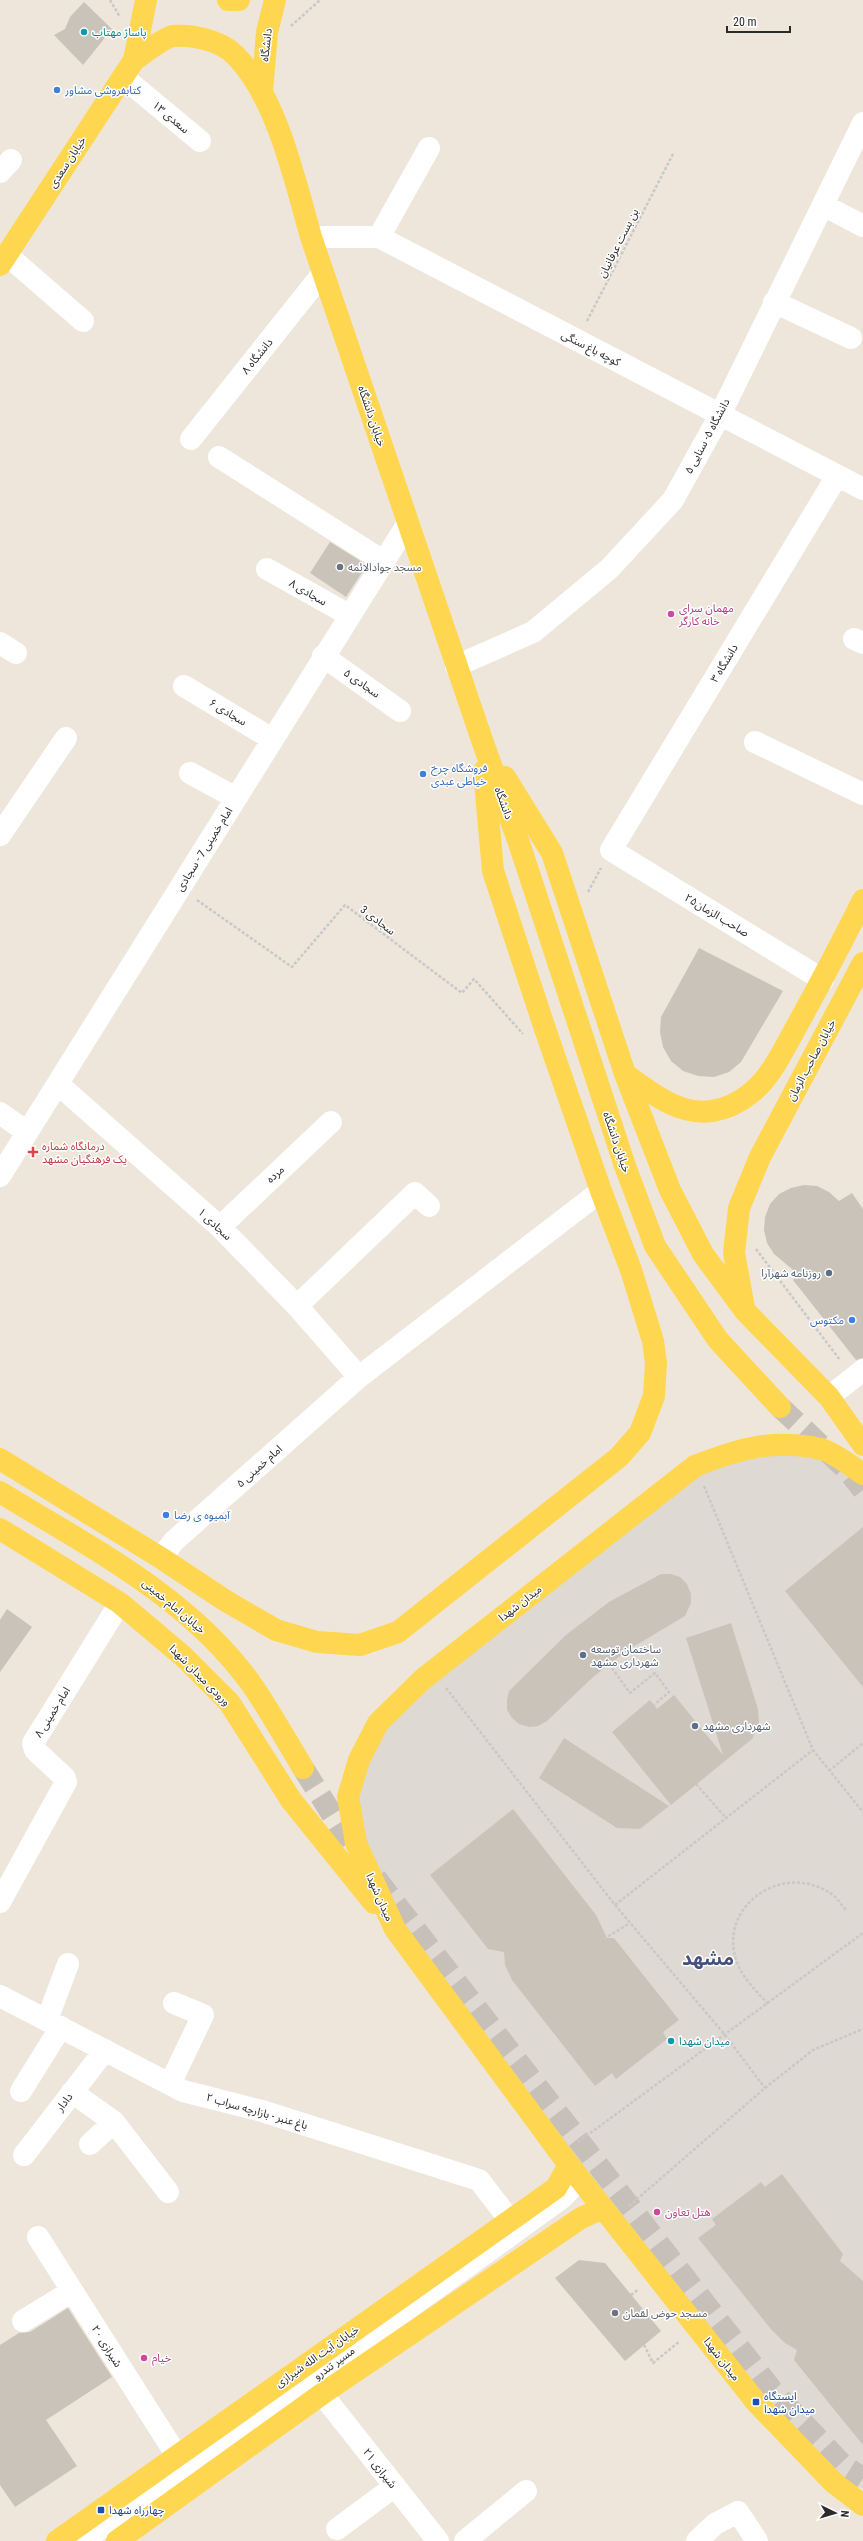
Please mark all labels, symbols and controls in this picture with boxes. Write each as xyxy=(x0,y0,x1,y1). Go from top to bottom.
scale bar xyxy=(727,8,790,34)
text: 20 m xyxy=(733,15,757,29)
place label: پاساژ مهتاب xyxy=(92,26,146,40)
marker: پاساژ مهتاب xyxy=(79,27,89,37)
street label: دانشگاه xyxy=(258,28,275,62)
place label: کتابفروشی مشاور xyxy=(64,84,142,97)
marker: کتابفروشی مشاور xyxy=(52,85,62,95)
street label: سعدی ۱۳ xyxy=(150,98,192,137)
street label: خیابان سعدی xyxy=(46,134,89,190)
street label: بن بست عرفانیان xyxy=(595,206,642,280)
street label: کوچه باغ سنگی xyxy=(559,328,623,370)
street label: دانشگاه ۸ xyxy=(239,336,276,377)
street label: خیابان دانشگاه xyxy=(355,384,388,449)
street label: دانشگاه ۵- سنایی ۵ xyxy=(682,396,733,476)
place label: مسجد جوادالائمه xyxy=(348,561,422,574)
marker: مسجد جوادالائمه xyxy=(335,562,345,572)
street label: سجادی ۸ xyxy=(287,576,329,609)
place label: مهمان سرای خانه کارگر xyxy=(678,602,734,628)
marker: مهمان سرای خانه کارگر xyxy=(666,609,676,619)
street label: دانشگاه ۳ xyxy=(708,642,741,685)
street label: سجادی ۵ xyxy=(341,666,383,701)
street label: سجادی ۶ xyxy=(207,696,249,729)
place label: فروشگاه چرخ خیاطی عبدی xyxy=(431,762,488,788)
marker: فروشگاه چرخ خیاطی عبدی xyxy=(418,769,428,779)
street label: دانشگاه xyxy=(492,785,515,821)
street label: امام خمینی 7 - سجادی xyxy=(173,805,236,894)
street label: صاحب الزمان۲۵ xyxy=(682,891,751,940)
street label: سجادی 3 xyxy=(358,903,398,938)
street label: خیابان صاحب الزمان xyxy=(785,1017,839,1103)
street label: خیابان دانشگاه xyxy=(600,1110,633,1175)
place label: درمانگاه شماره یک فرهنگیان مشهد xyxy=(42,1140,127,1166)
marker: درمانگاه شماره یک فرهنگیان مشهد xyxy=(27,1146,39,1158)
street label: مرده xyxy=(264,1163,287,1186)
street label: سجادی ۱ xyxy=(195,1206,234,1243)
place label: روزنامه شهرآرا xyxy=(761,1267,821,1280)
marker: روزنامه شهرآرا xyxy=(824,1268,834,1278)
place label: مکتوس xyxy=(810,1314,844,1327)
marker: مکتوس xyxy=(847,1315,857,1325)
street label: امام خمینی ۵ xyxy=(234,1442,286,1491)
place label: آبمیوه ی رضا xyxy=(174,1509,231,1522)
marker: آبمیوه ی رضا xyxy=(161,1510,171,1520)
street label: خیابان امام خمینی xyxy=(139,1576,208,1638)
street label: میدان شهدا xyxy=(496,1582,545,1624)
street label: ورودی میدان شهدا xyxy=(166,1642,233,1709)
place label: ساختمان توسعه شهرداری مشهد xyxy=(591,1643,662,1669)
marker: ساختمان توسعه شهرداری مشهد xyxy=(578,1650,588,1660)
street label: امام خمینی ۸ xyxy=(32,1685,74,1740)
place label: شهرداری مشهد xyxy=(703,1720,771,1733)
marker: شهرداری مشهد xyxy=(690,1721,700,1731)
street label: میدان شهدا xyxy=(363,1871,396,1923)
district label: مشهد xyxy=(682,1947,734,1970)
place label: میدان شهدا xyxy=(679,2035,730,2048)
marker: میدان شهدا xyxy=(666,2036,676,2046)
street label: دادار xyxy=(53,2090,76,2115)
street label: باغ عنبر - بازارچه سراب ۲ xyxy=(204,2091,309,2133)
place label: هتل تعاون xyxy=(665,2206,711,2219)
marker: هتل تعاون xyxy=(652,2207,662,2217)
place label: مسجد حوض لقمان xyxy=(623,2307,708,2320)
marker: مسجد حوض لقمان xyxy=(610,2308,620,2318)
street label: خیابان آیت الله شیرازی xyxy=(273,2322,362,2390)
street label: شیرازی ۲۰ xyxy=(89,2323,125,2370)
street label: میدان شهدا xyxy=(701,2335,743,2384)
street label: مسیر تندرو xyxy=(311,2344,358,2383)
place label: خیام xyxy=(152,2352,172,2366)
marker: خیام xyxy=(139,2353,149,2363)
place label: ایستگاه میدان شهدا xyxy=(764,2390,815,2416)
marker: ایستگاه میدان شهدا xyxy=(751,2397,761,2407)
street label: شیرازی ۲۱ xyxy=(360,2446,399,2491)
north arrow xyxy=(815,2493,855,2533)
place label: چهارراه شهدا xyxy=(109,2504,165,2518)
marker: چهارراه شهدا xyxy=(96,2505,106,2515)
text: N xyxy=(838,2510,851,2518)

